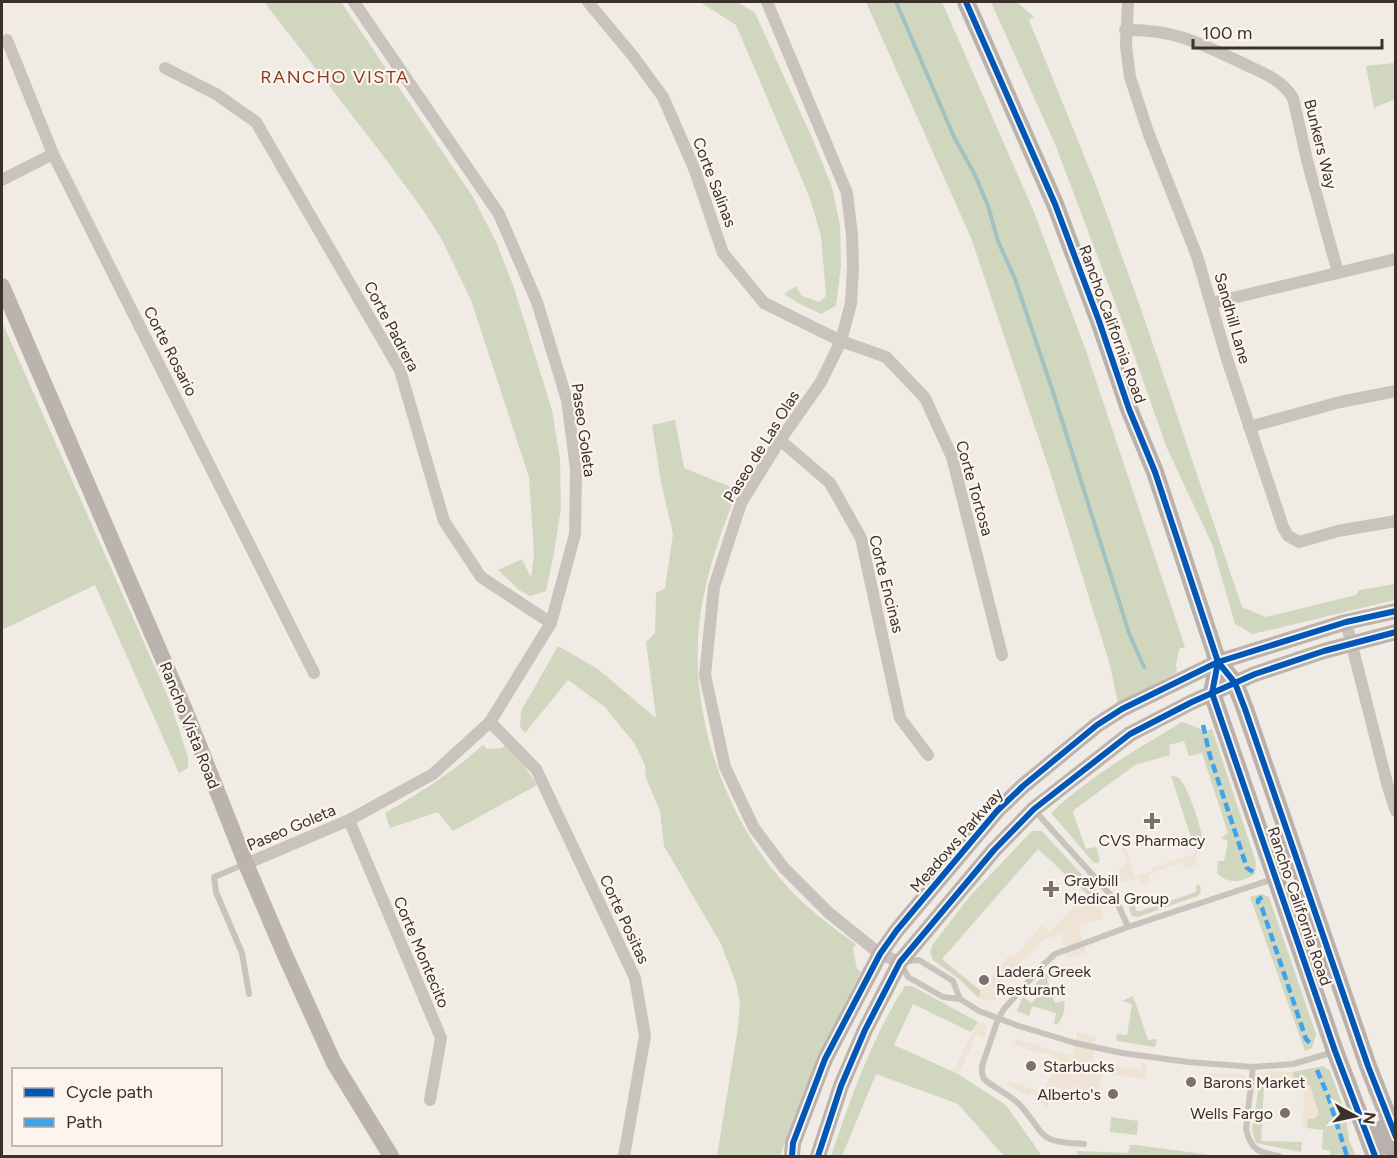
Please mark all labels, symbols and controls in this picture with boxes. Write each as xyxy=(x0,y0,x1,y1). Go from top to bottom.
scale bar xyxy=(1193,12,1382,50)
text: 100 m xyxy=(1202,22,1252,44)
district label: RANCHO VISTA xyxy=(260,66,410,88)
street label: Bunkers Way xyxy=(1300,97,1341,192)
street label: Corte Salinas xyxy=(689,135,740,230)
street label: Rancho California Road xyxy=(1075,242,1150,406)
street label: Sandhill Lane xyxy=(1210,270,1255,366)
street label: Corte Padrera xyxy=(360,278,423,375)
street label: Corte Rosario xyxy=(140,303,201,399)
street label: Paseo Goleta xyxy=(568,382,599,478)
street label: Paseo de Las Olas xyxy=(719,387,803,506)
street label: Corte Tortosa xyxy=(952,438,997,538)
street label: Corte Encinas xyxy=(865,533,908,635)
street label: Rancho Vista Road xyxy=(155,659,224,791)
street label: Meadows Parkway xyxy=(906,784,1007,896)
street label: Paseo Goleta xyxy=(244,800,338,855)
marker: CVS Pharmacy xyxy=(1145,814,1159,828)
street label: Rancho California Road xyxy=(1263,824,1336,988)
place label: CVS Pharmacy xyxy=(1099,831,1206,850)
place label: Graybill Medical Group xyxy=(1064,871,1169,908)
street label: Corte Positas xyxy=(596,872,653,967)
marker: Graybill Medical Group xyxy=(1042,880,1060,898)
street label: Corte Montecito xyxy=(390,894,454,1011)
place label: Laderá Greek Resturant xyxy=(996,962,1091,999)
marker: Laderá Greek Resturant xyxy=(977,973,991,987)
place label: Starbucks xyxy=(1043,1057,1115,1076)
marker: Starbucks xyxy=(1024,1059,1038,1073)
legend xyxy=(12,1068,222,1146)
place label: Barons Market xyxy=(1203,1073,1305,1092)
marker: Barons Market xyxy=(1184,1075,1198,1089)
text: Cycle path xyxy=(66,1081,153,1103)
place label: Alberto's xyxy=(1037,1085,1101,1104)
north arrow xyxy=(1325,1086,1385,1146)
marker: Alberto's xyxy=(1106,1087,1120,1101)
place label: Wells Fargo xyxy=(1190,1104,1273,1123)
marker: Wells Fargo xyxy=(1278,1106,1292,1120)
text: Path xyxy=(66,1111,102,1133)
text: N xyxy=(1359,1111,1380,1125)

